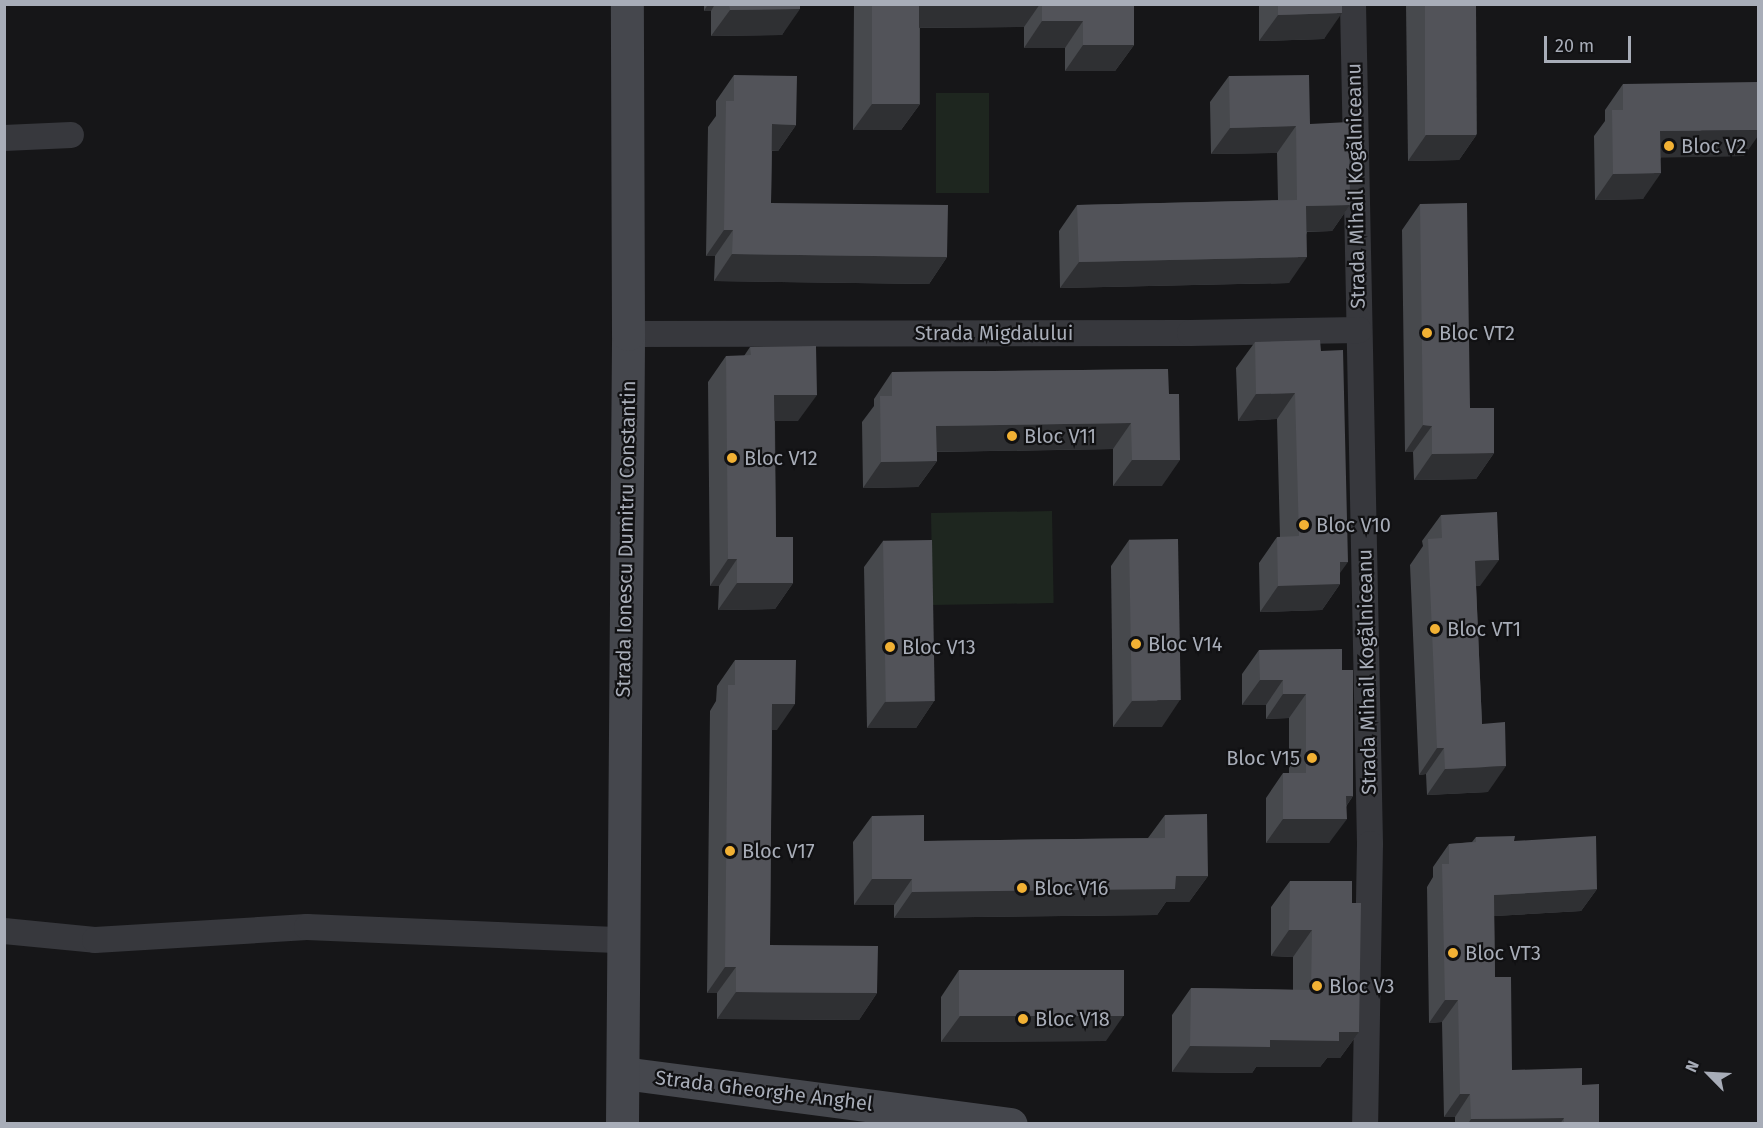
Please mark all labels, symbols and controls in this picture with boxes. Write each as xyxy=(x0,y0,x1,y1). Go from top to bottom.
scale bar xyxy=(1547,24,1634,62)
text: 20 m xyxy=(1555,35,1594,57)
street label: Strada Mihail Kogălniceanu xyxy=(1342,63,1370,309)
place label: Bloc V2 xyxy=(1681,134,1746,158)
marker: Bloc V2 xyxy=(1662,139,1676,153)
street label: Strada Migdalului xyxy=(915,321,1073,345)
place label: Bloc VT2 xyxy=(1439,321,1515,345)
marker: Bloc VT2 xyxy=(1420,326,1434,340)
street label: Strada Ionescu Dumitru Constantin xyxy=(611,380,641,698)
place label: Bloc V11 xyxy=(1024,424,1096,448)
marker: Bloc V11 xyxy=(1005,429,1019,443)
place label: Bloc V12 xyxy=(744,446,818,470)
marker: Bloc V12 xyxy=(725,451,739,465)
place label: Bloc V10 xyxy=(1316,513,1391,537)
marker: Bloc V10 xyxy=(1297,518,1311,532)
street label: Strada Mihail Kogălniceanu xyxy=(1353,549,1381,795)
place label: Bloc VT1 xyxy=(1447,617,1521,641)
marker: Bloc VT1 xyxy=(1428,622,1442,636)
place label: Bloc V14 xyxy=(1148,632,1222,656)
place label: Bloc V13 xyxy=(902,635,976,659)
marker: Bloc V14 xyxy=(1129,637,1143,651)
marker: Bloc V13 xyxy=(883,640,897,654)
place label: Bloc V15 xyxy=(1226,746,1300,770)
marker: Bloc V15 xyxy=(1305,751,1319,765)
place label: Bloc V17 xyxy=(742,839,815,863)
marker: Bloc V17 xyxy=(723,844,737,858)
place label: Bloc V16 xyxy=(1034,876,1108,900)
marker: Bloc V16 xyxy=(1015,881,1029,895)
place label: Bloc VT3 xyxy=(1465,941,1541,965)
marker: Bloc VT3 xyxy=(1446,946,1460,960)
place label: Bloc V3 xyxy=(1329,974,1395,998)
marker: Bloc V3 xyxy=(1310,979,1324,993)
place label: Bloc V18 xyxy=(1035,1007,1110,1031)
marker: Bloc V18 xyxy=(1016,1012,1030,1026)
north arrow xyxy=(1679,1044,1739,1104)
text: N xyxy=(1681,1058,1703,1075)
street label: Strada Gheorghe Anghel xyxy=(654,1066,874,1116)

